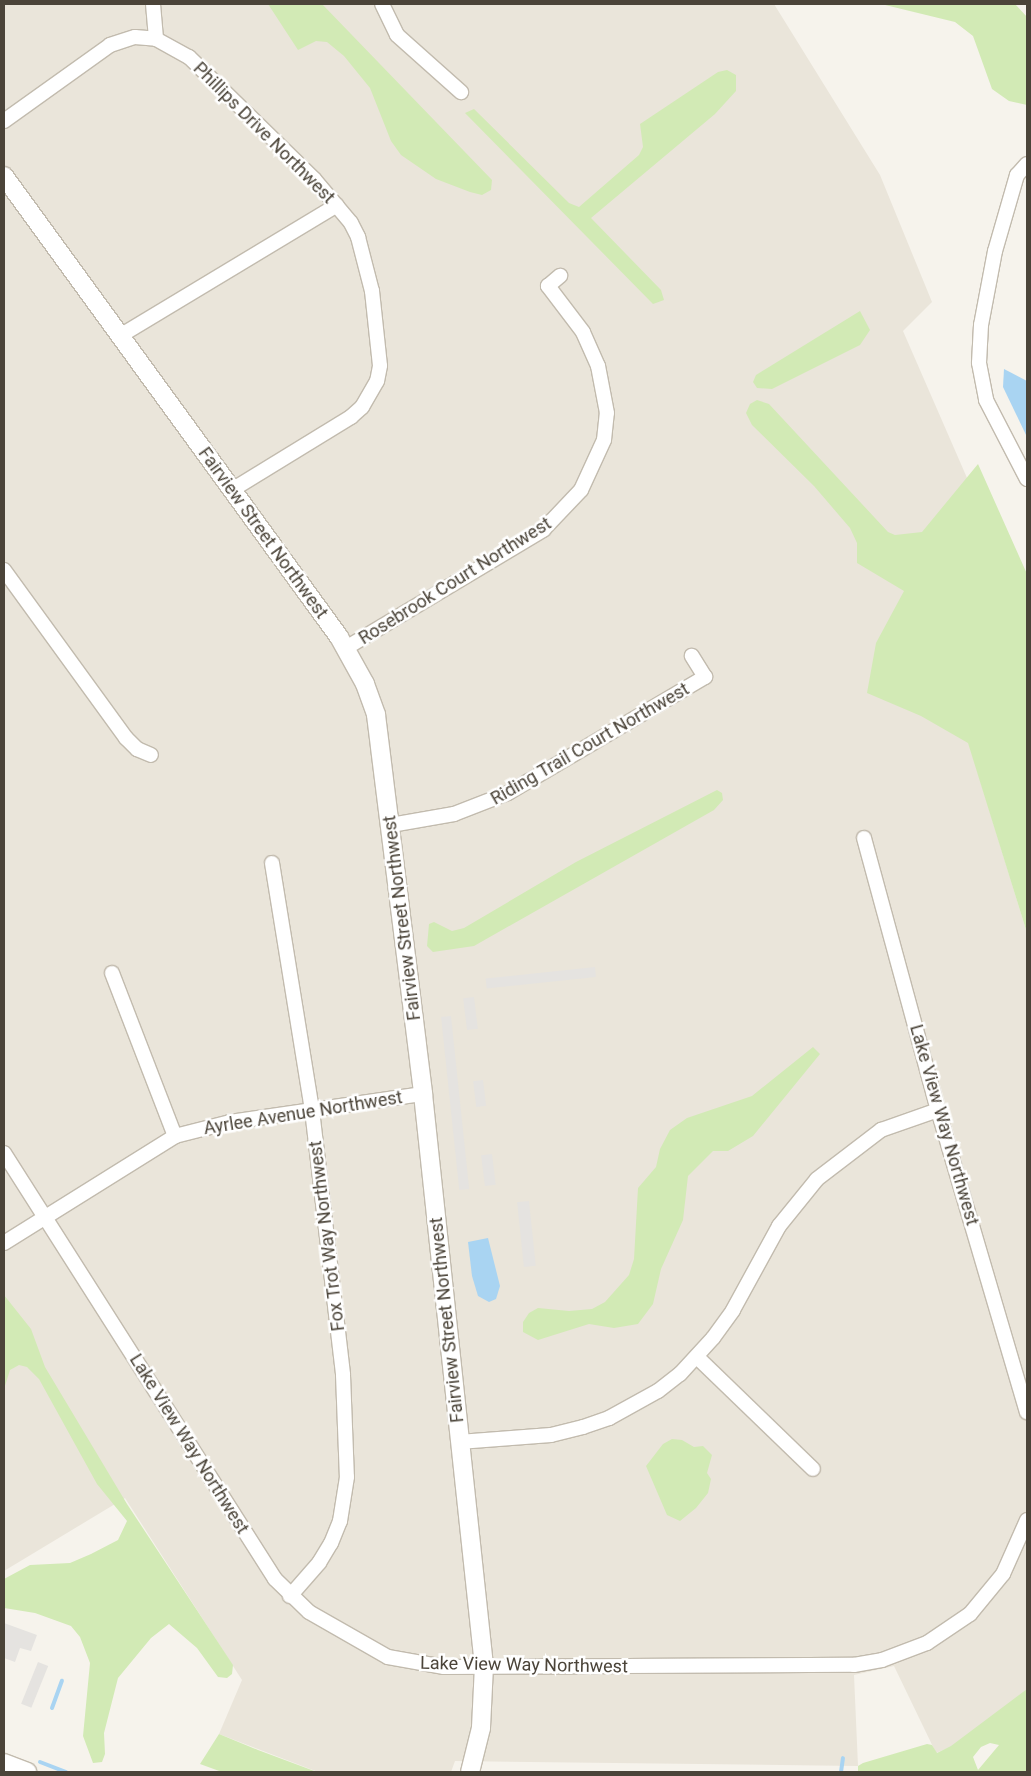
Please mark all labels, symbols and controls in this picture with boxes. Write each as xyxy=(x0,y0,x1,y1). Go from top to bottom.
street label: Phillips Drive Northwest xyxy=(189,58,339,208)
street label: Fairview Street Northwest xyxy=(194,443,332,623)
street label: Rosebrook Court Northwest xyxy=(355,513,555,649)
street label: Riding Trail Court Northwest xyxy=(487,678,693,810)
street label: Fairview Street Northwest xyxy=(379,814,425,1022)
street label: Lake View Way Northwest xyxy=(905,1022,983,1228)
street label: Ayrlee Avenue Northwest xyxy=(202,1087,404,1139)
street label: Fox Trot Way Northwest xyxy=(305,1139,349,1333)
street label: Fairview Street Northwest xyxy=(425,1216,469,1424)
street label: Lake View Way Northwest xyxy=(125,1350,253,1538)
street label: Lake View Way Northwest xyxy=(420,1652,628,1678)

